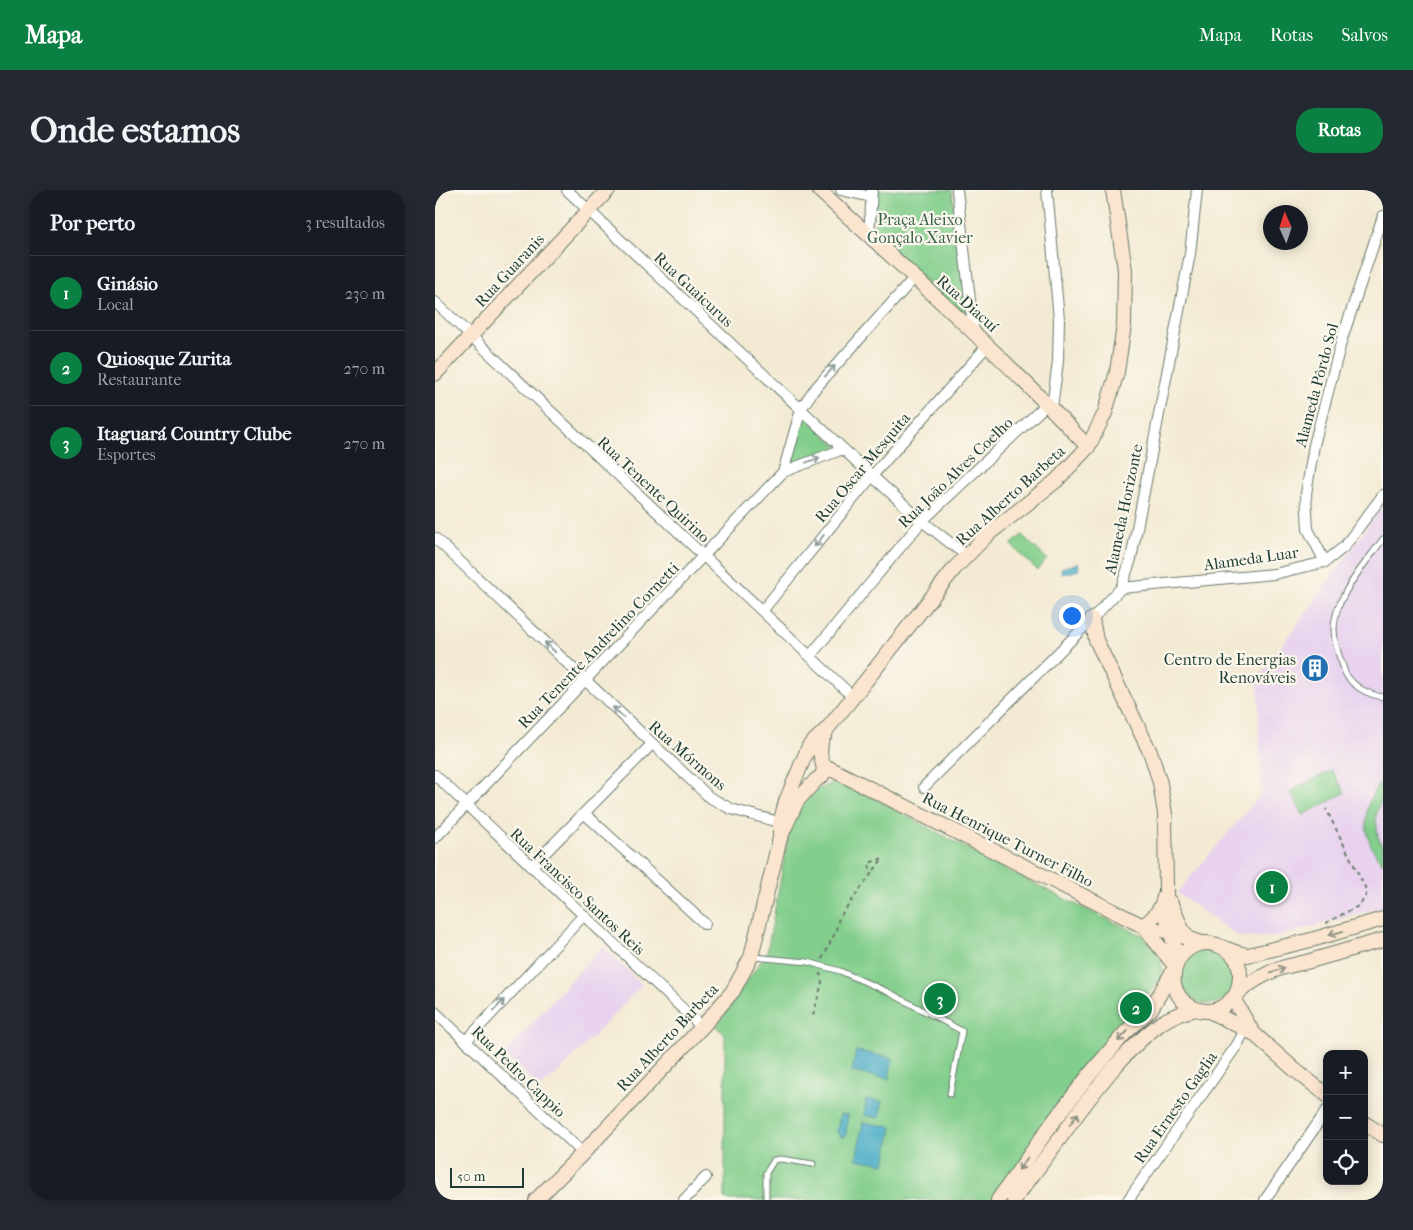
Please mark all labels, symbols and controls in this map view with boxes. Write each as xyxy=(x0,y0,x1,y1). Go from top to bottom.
text: Mapa xyxy=(25,21,82,49)
text: Mapa xyxy=(1199,25,1242,46)
text: Rotas xyxy=(1270,25,1313,46)
text: Salvos xyxy=(1341,25,1388,46)
button: Rotas xyxy=(1296,108,1383,153)
text: Onde estamos xyxy=(30,110,240,151)
north arrow xyxy=(1263,205,1308,250)
park label: Praça Aleixo Gonçalo Xavier xyxy=(867,210,973,247)
text: Por perto xyxy=(50,211,135,235)
text: 3 resultados xyxy=(305,213,385,232)
street label: Rua Guaranis xyxy=(471,230,548,311)
street label: Rua Guaicurus xyxy=(650,248,737,331)
street label: Rua Diacuí xyxy=(933,271,1003,336)
text: Ginásio xyxy=(97,273,158,295)
text: 1 xyxy=(63,284,69,303)
text: 230 m xyxy=(345,284,385,303)
text: Local xyxy=(97,295,134,314)
street label: Alameda Pôrdo Sol xyxy=(1291,320,1342,450)
text: Quiosque Zurita xyxy=(97,348,231,370)
text: 2 xyxy=(62,359,70,378)
text: 270 m xyxy=(344,359,385,378)
one-way arrow xyxy=(824,364,836,377)
text: Restaurante xyxy=(97,370,181,389)
street label: Rua Oscar Mesquita xyxy=(811,408,914,526)
street label: Rua João Alves Coelho xyxy=(894,413,1017,532)
text: Itaguará Country Clube xyxy=(97,423,292,445)
street label: Rua Tenente Quirino xyxy=(593,432,714,546)
text: 3 xyxy=(63,434,69,453)
text: 270 m xyxy=(344,434,385,453)
street label: Rua Alberto Barbeta xyxy=(952,441,1069,549)
street label: Alameda Horizonte xyxy=(1100,442,1147,577)
text: Esportes xyxy=(97,445,156,464)
one-way arrow xyxy=(805,455,820,465)
one-way arrow xyxy=(813,534,824,547)
street label: Alameda Luar xyxy=(1201,542,1300,575)
street label: Rua Tenente Andrelino Cornetti xyxy=(514,558,683,732)
your location xyxy=(1059,603,1085,629)
one-way arrow xyxy=(543,641,556,653)
place label: Centro de Energias Renováveis xyxy=(1164,650,1296,687)
building icon: Centro de Energias Renováveis xyxy=(1300,653,1330,683)
one-way arrow xyxy=(613,707,625,719)
street label: Rua Mórmons xyxy=(645,716,731,794)
street label: Rua Henrique Turner Filho xyxy=(919,788,1096,891)
street label: Rua Francisco Santos Reis xyxy=(506,824,649,959)
pin: 1 xyxy=(1256,868,1288,906)
one-way arrow xyxy=(1328,928,1344,938)
one-way arrow xyxy=(1269,965,1285,974)
street label: Rua Alberto Barbeta xyxy=(613,979,723,1095)
pin: 3 xyxy=(924,980,956,1018)
pin: 2 xyxy=(1120,989,1152,1027)
one-way arrow xyxy=(493,999,505,1012)
street label: Rua Pedro Cappio xyxy=(468,1022,570,1121)
one-way arrow xyxy=(1117,1030,1129,1042)
street label: Rua Ernesto Gaglia xyxy=(1130,1047,1221,1167)
map controls xyxy=(1323,1050,1368,1185)
button: + xyxy=(1323,1050,1368,1095)
button: − xyxy=(1323,1095,1368,1140)
one-way arrow xyxy=(1069,1113,1080,1126)
button: locate xyxy=(1323,1140,1368,1185)
one-way arrow xyxy=(1018,1157,1028,1171)
scale bar xyxy=(450,1165,524,1188)
text: 50 m xyxy=(457,1168,485,1185)

